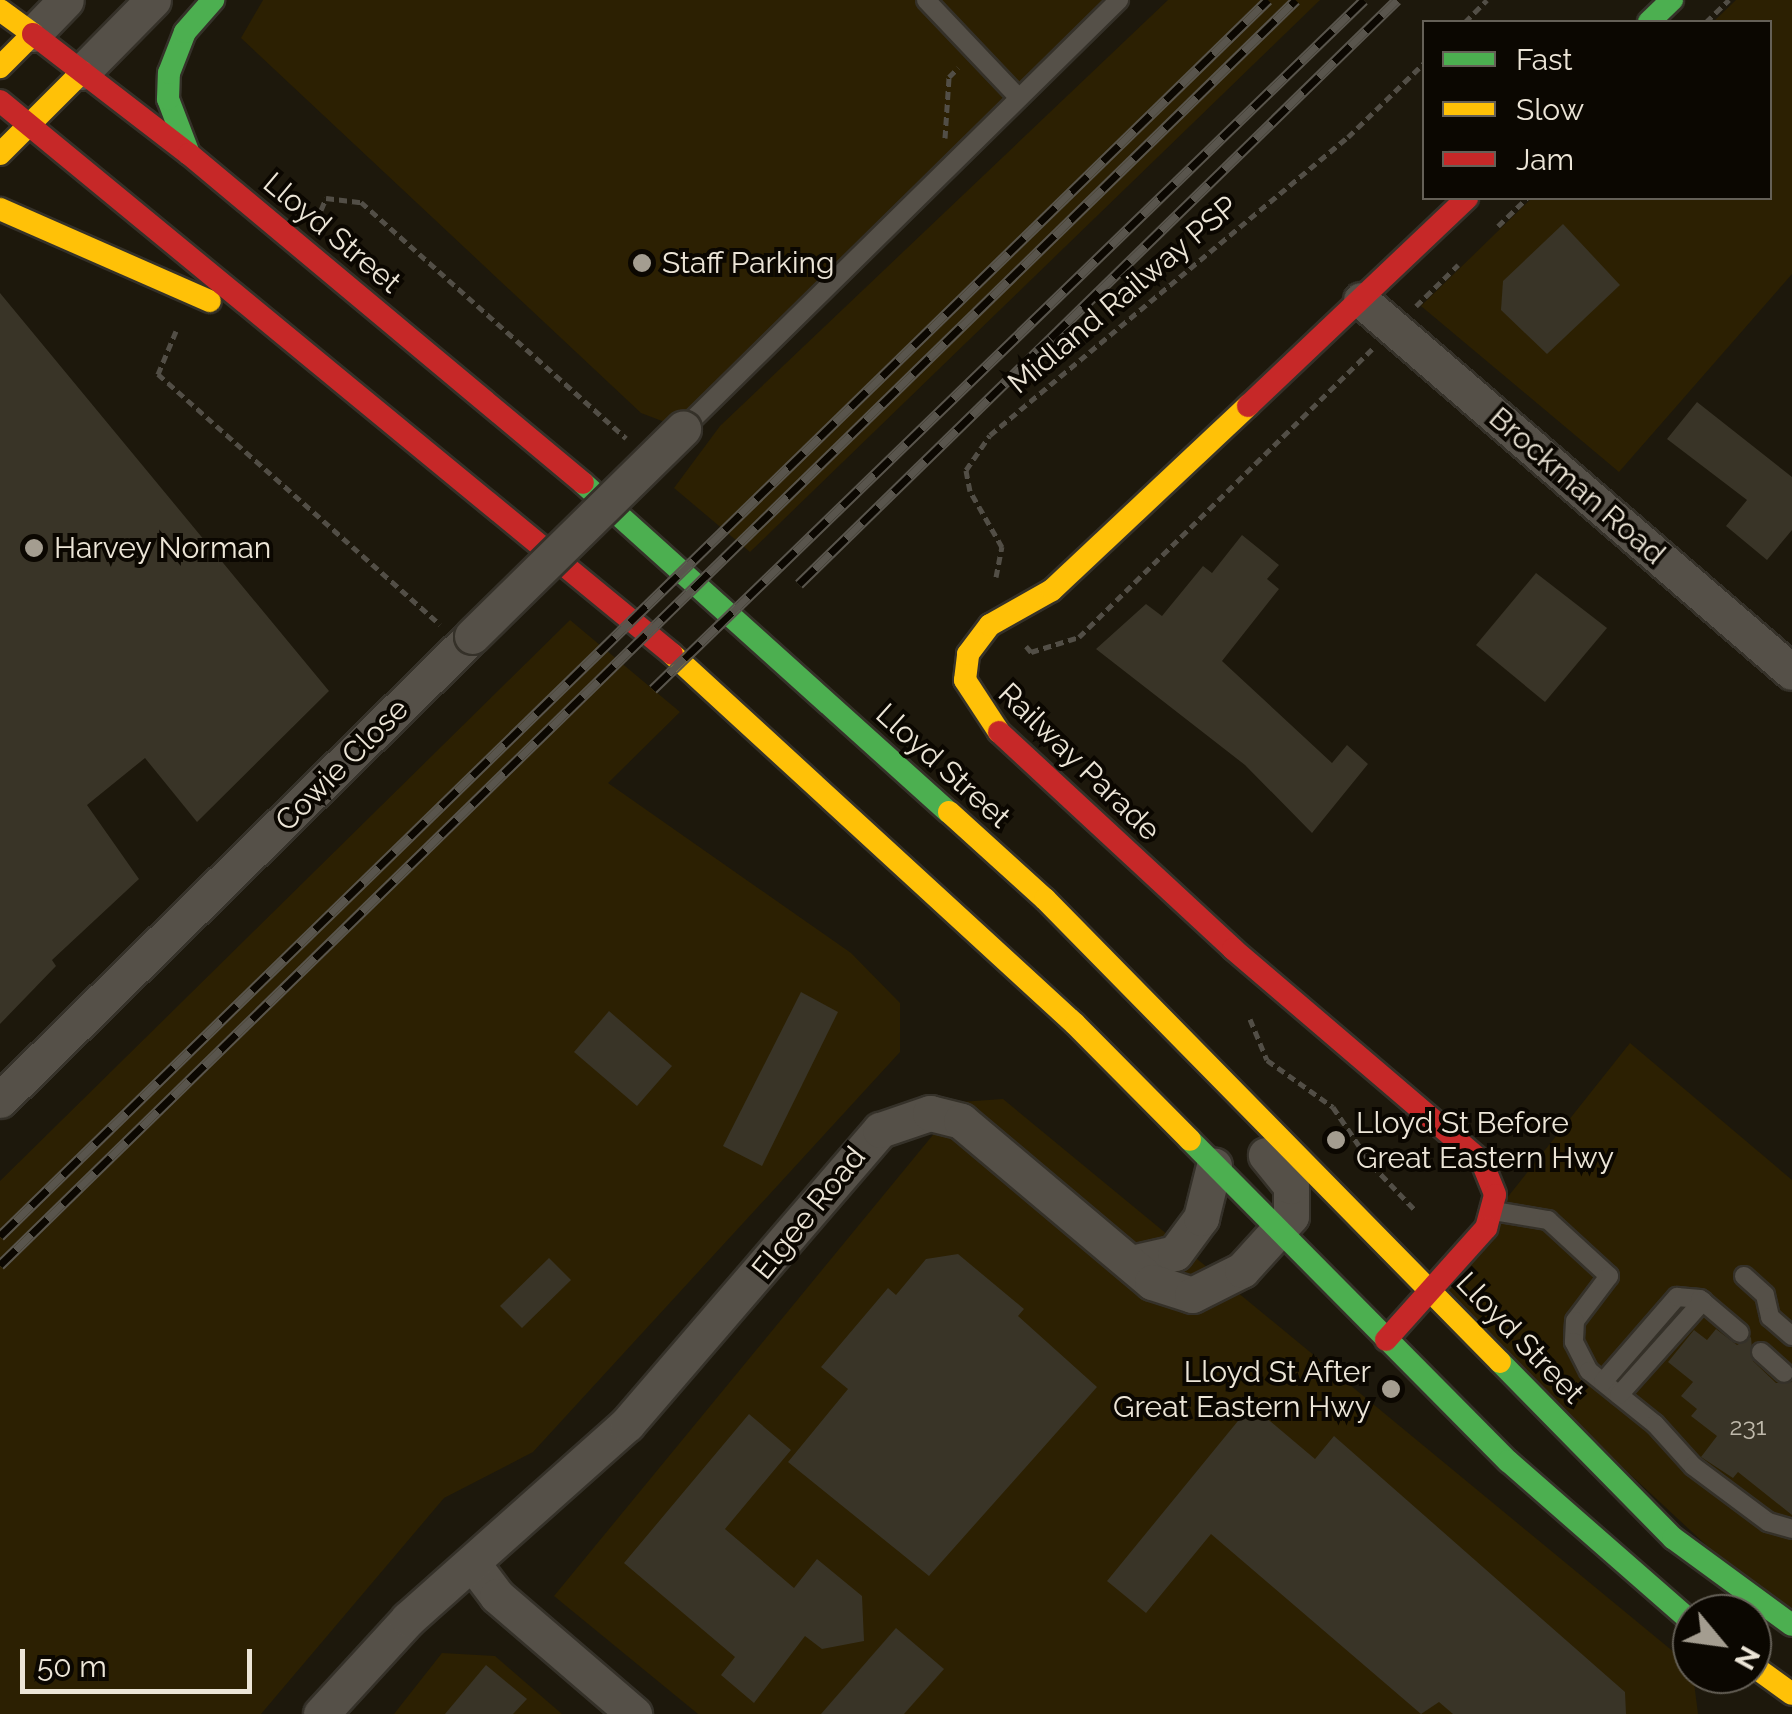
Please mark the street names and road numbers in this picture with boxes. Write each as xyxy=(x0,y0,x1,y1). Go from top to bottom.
street label: Lloyd Street xyxy=(256,165,408,301)
street label: Midland Railway PSP xyxy=(1001,188,1245,402)
street label: Brockman Road xyxy=(1482,400,1672,572)
street label: Railway Parade xyxy=(990,676,1168,848)
street label: Cowie Close xyxy=(268,691,416,839)
street label: Lloyd Street xyxy=(868,696,1018,836)
street label: Elgee Road xyxy=(745,1140,873,1286)
street label: Lloyd Street xyxy=(1449,1265,1591,1411)

